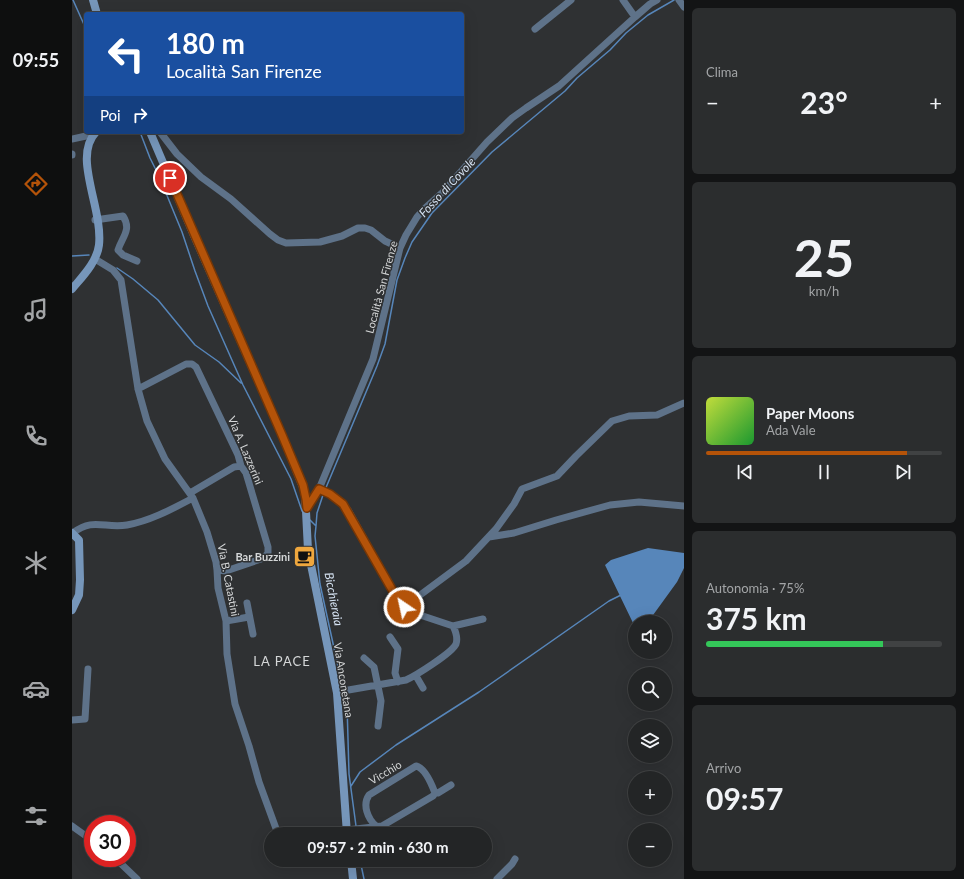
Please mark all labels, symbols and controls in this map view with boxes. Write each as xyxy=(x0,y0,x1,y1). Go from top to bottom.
text: 180 m xyxy=(166,26,245,60)
icon: left xyxy=(100,28,152,80)
text: 09:55 xyxy=(13,49,59,71)
text: Località San Firenze xyxy=(166,60,322,82)
text: Clima xyxy=(706,64,738,80)
text: 23° xyxy=(800,84,848,120)
text: − xyxy=(706,89,719,116)
text: + xyxy=(929,89,942,116)
icon: right xyxy=(129,104,151,126)
text: Poi xyxy=(100,106,121,124)
water label: Fosso di Covole xyxy=(416,154,479,220)
pin xyxy=(153,161,187,195)
icon: arrive xyxy=(159,167,181,189)
icon: directions xyxy=(22,170,50,198)
text: 25 xyxy=(794,226,854,288)
street label: Località San Firenze xyxy=(362,239,400,335)
text: km/h xyxy=(809,283,839,299)
icon: music xyxy=(22,296,50,324)
text: Paper Moons xyxy=(766,404,854,422)
street label: Via A. Lazzerini xyxy=(226,414,266,486)
icon: phone xyxy=(22,422,50,450)
text: Ada Vale xyxy=(766,422,816,438)
icon: previous xyxy=(734,461,756,483)
icon: pause xyxy=(813,461,835,483)
icon: next xyxy=(892,461,914,483)
street label: Via B. Catastini xyxy=(216,543,242,618)
cafe icon: Bar Buzzini xyxy=(292,543,318,569)
icon: climate xyxy=(22,549,50,577)
place label: Bar Buzzini xyxy=(235,550,290,563)
water label: Bicchieraia xyxy=(321,571,347,627)
text: Autonomia · 75% xyxy=(706,580,804,596)
position arrow xyxy=(383,586,425,628)
text: 375 km xyxy=(706,600,807,636)
map controls xyxy=(628,615,672,867)
button: sound xyxy=(628,615,672,659)
street label: Via Anconetana xyxy=(332,642,356,718)
district label: LA PACE xyxy=(253,653,311,669)
button: search xyxy=(628,667,672,711)
icon: car xyxy=(22,675,50,703)
button: layers xyxy=(628,719,672,763)
street label: Vicchio xyxy=(366,757,404,787)
text: Arrivo xyxy=(706,760,741,776)
button: + xyxy=(628,771,672,815)
text: 09:57 xyxy=(706,780,783,816)
icon: filters xyxy=(22,802,50,830)
speed limit sign: 30 xyxy=(84,815,136,867)
button: − xyxy=(628,823,672,867)
text: 09:57 · 2 min · 630 m xyxy=(308,838,448,856)

